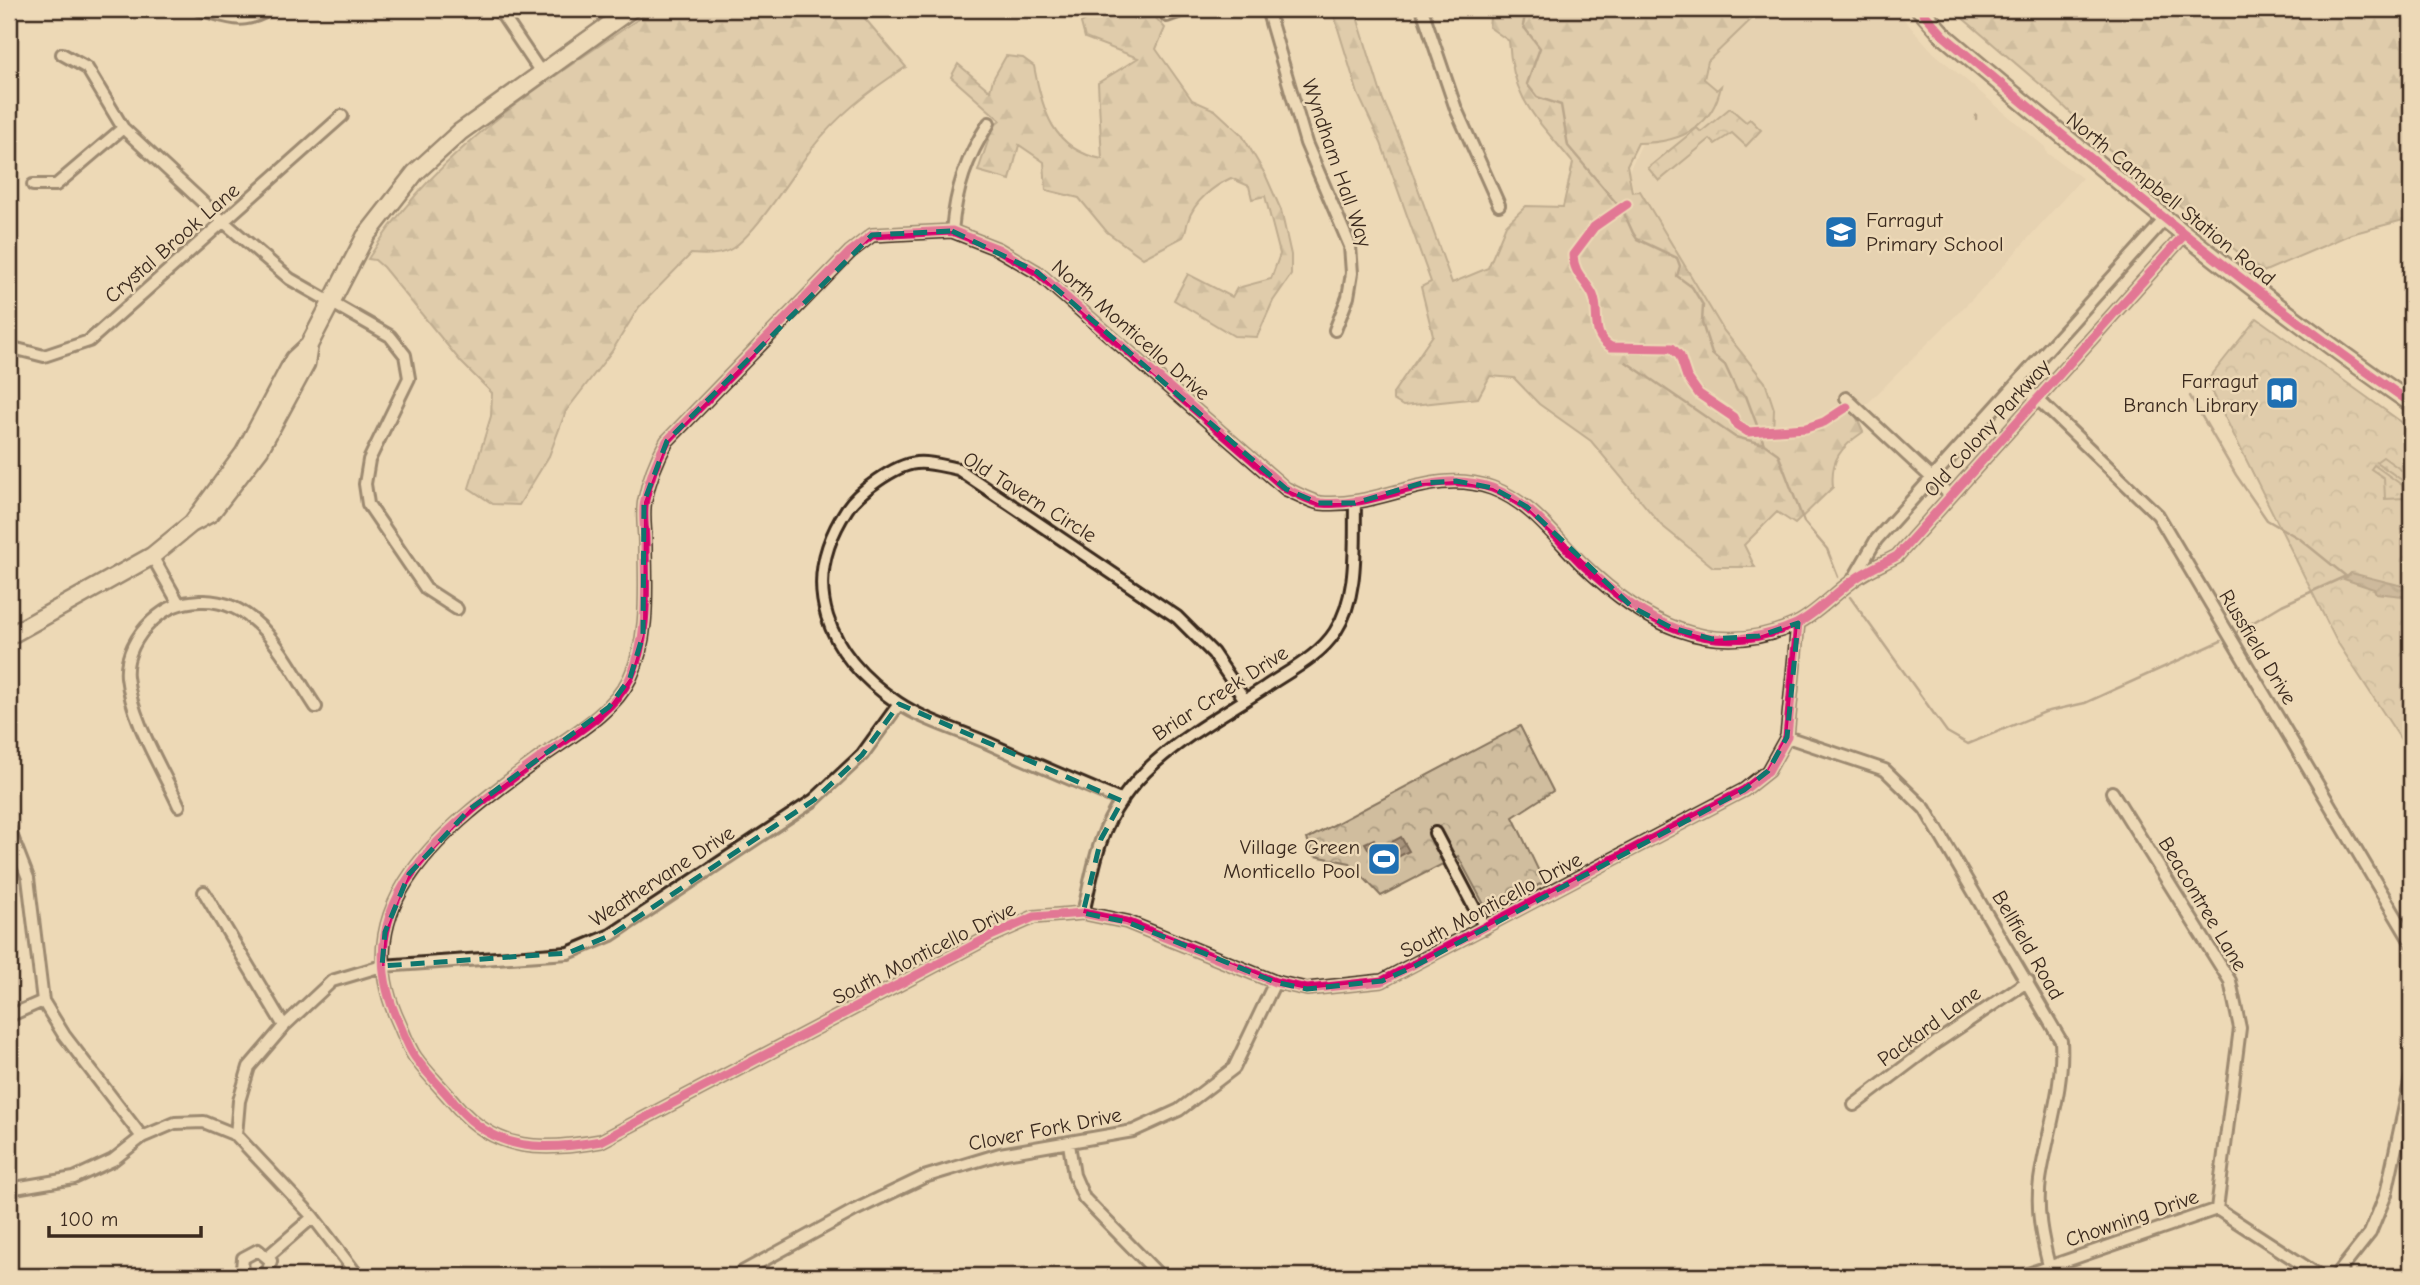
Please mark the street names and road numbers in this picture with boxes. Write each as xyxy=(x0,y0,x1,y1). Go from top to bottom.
street label: Wyndham Hall Way xyxy=(1297,76,1377,251)
street label: North Campbell Station Road xyxy=(2062,107,2280,291)
street label: Crystal Brook Lane xyxy=(100,178,244,308)
street label: North Monticello Drive xyxy=(1047,255,1215,405)
street label: Old Colony Parkway xyxy=(1919,354,2055,502)
street label: Old Tavern Circle xyxy=(959,446,1101,548)
street label: Russfield Drive xyxy=(2214,585,2302,709)
street label: Briar Creek Drive xyxy=(1148,640,1292,746)
street label: Weathervane Drive xyxy=(585,820,739,932)
street label: Beacontree Lane xyxy=(2153,833,2253,975)
street label: South Monticello Drive xyxy=(1396,847,1586,963)
street label: Bellfield Road xyxy=(1987,886,2069,1004)
street label: South Monticello Drive xyxy=(829,896,1019,1010)
street label: Packard Lane xyxy=(1873,981,1985,1071)
street label: Clover Fork Drive xyxy=(966,1102,1124,1156)
street label: Chowning Drive xyxy=(2062,1184,2202,1252)

